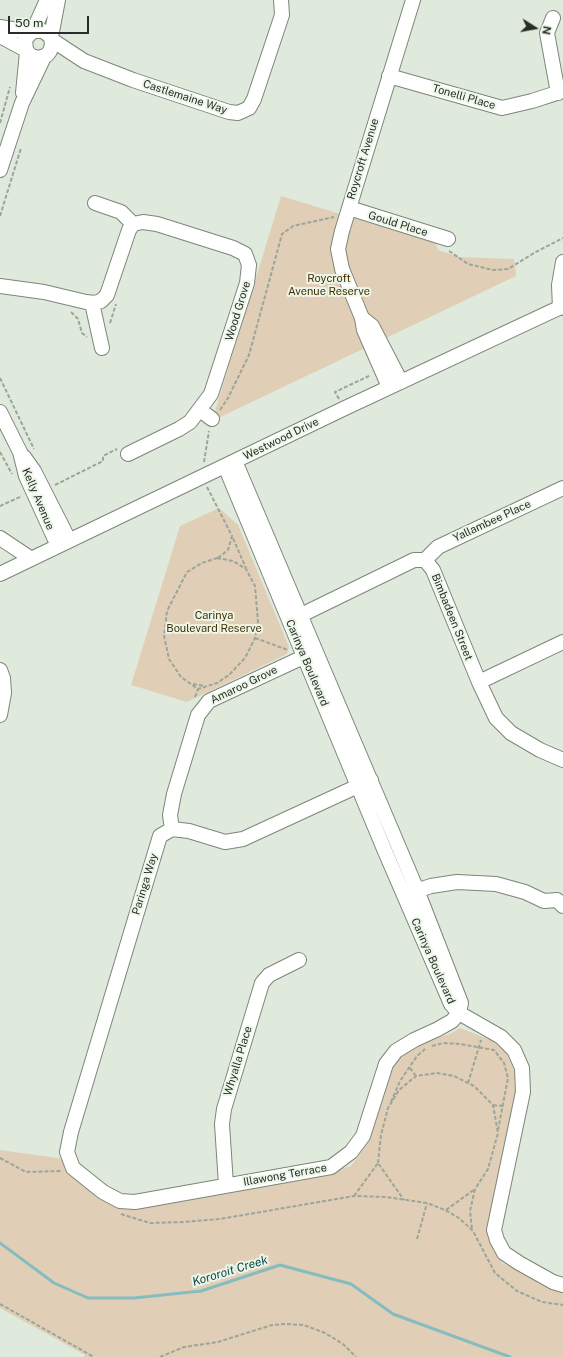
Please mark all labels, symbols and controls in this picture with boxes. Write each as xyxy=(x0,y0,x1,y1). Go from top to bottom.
scale bar xyxy=(10,8,91,34)
north arrow xyxy=(515,8,555,48)
text: 50 m xyxy=(15,16,43,30)
text: N xyxy=(540,25,553,36)
street label: Castlemaine Way xyxy=(141,77,229,117)
street label: Tonelli Place xyxy=(431,82,497,112)
street label: Roycroft Avenue xyxy=(344,117,382,201)
street label: Gould Place xyxy=(367,209,429,239)
park label: Roycroft Avenue Reserve xyxy=(288,272,370,298)
street label: Wood Grove xyxy=(223,280,253,342)
street label: Westwood Drive xyxy=(241,415,321,463)
street label: Kelly Avenue xyxy=(19,466,57,532)
street label: Yallambee Place xyxy=(451,497,533,545)
street label: Bimbadeen Street xyxy=(429,572,475,662)
park label: Carinya Boulevard Reserve xyxy=(166,609,262,635)
street label: Carinya Boulevard xyxy=(283,618,331,708)
street label: Amaroo Grove xyxy=(208,663,280,707)
street label: Paringa Way xyxy=(129,852,161,916)
street label: Carinya Boulevard xyxy=(408,916,458,1006)
street label: Whyalla Place xyxy=(221,1025,255,1097)
street label: Illawong Terrace xyxy=(242,1161,328,1189)
water label: Kororoit Creek xyxy=(190,1253,270,1289)

